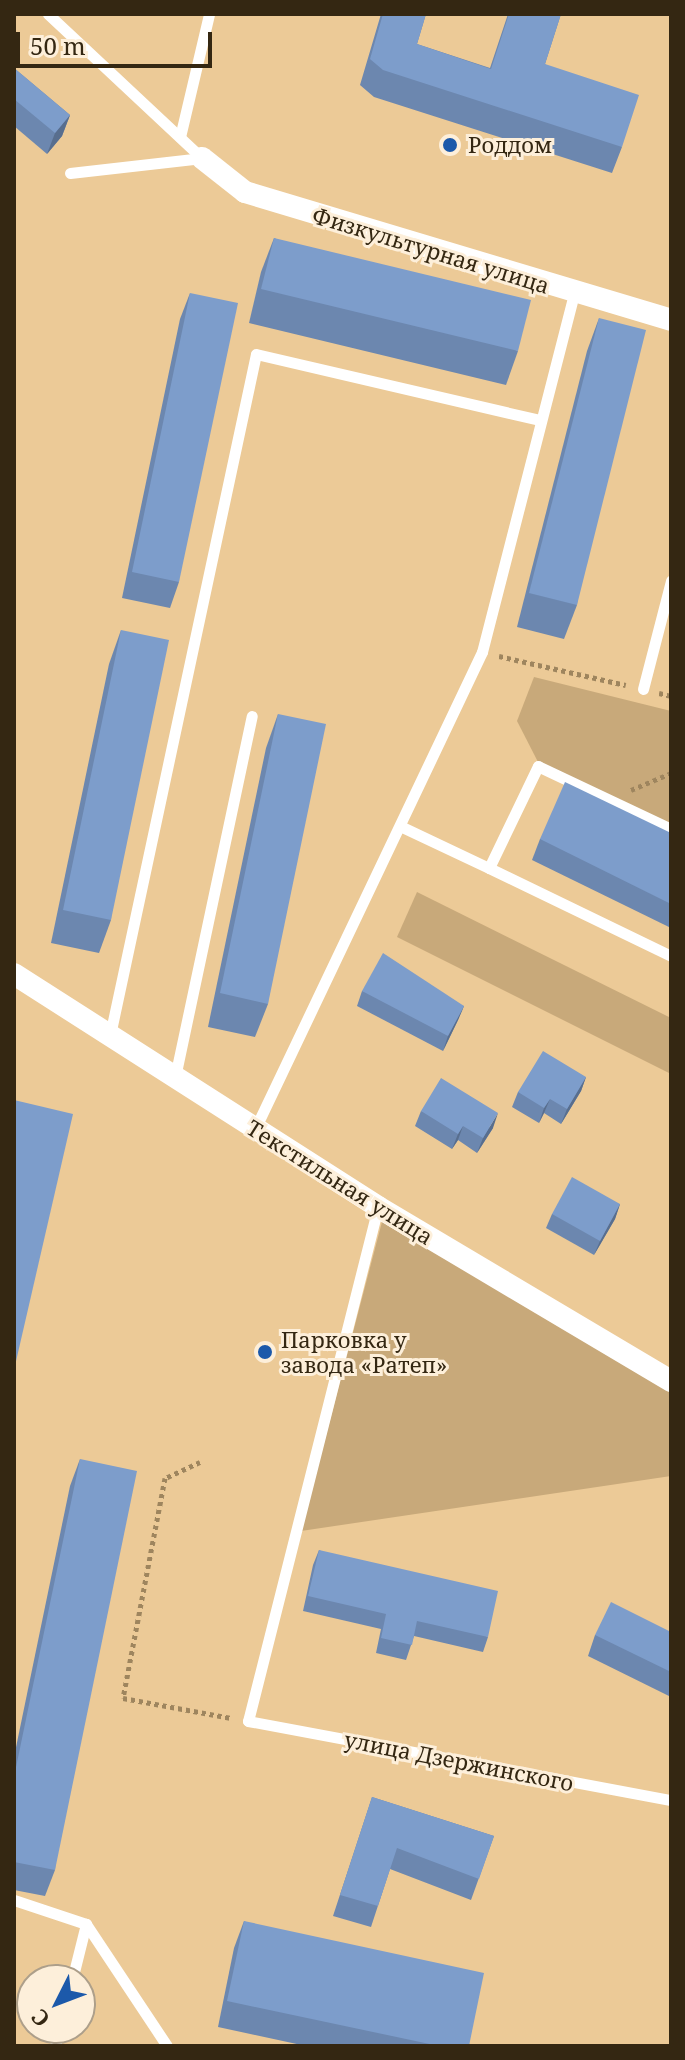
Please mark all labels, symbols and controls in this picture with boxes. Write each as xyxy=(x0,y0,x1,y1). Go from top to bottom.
scale bar xyxy=(20,16,216,66)
text: 50 m xyxy=(30,29,86,62)
place label: Роддом xyxy=(468,132,552,158)
marker: Роддом xyxy=(439,134,461,156)
street label: Физкультурная улица xyxy=(309,201,553,299)
street label: Текстильная улица xyxy=(242,1114,438,1250)
place label: Парковка у завода «Ратеп» xyxy=(281,1326,447,1378)
marker: Парковка у завода «Ратеп» xyxy=(256,1343,274,1361)
street label: улица Дзержинского xyxy=(342,1726,576,1796)
north arrow xyxy=(16,1964,96,2044)
text: С xyxy=(24,2003,56,2034)

